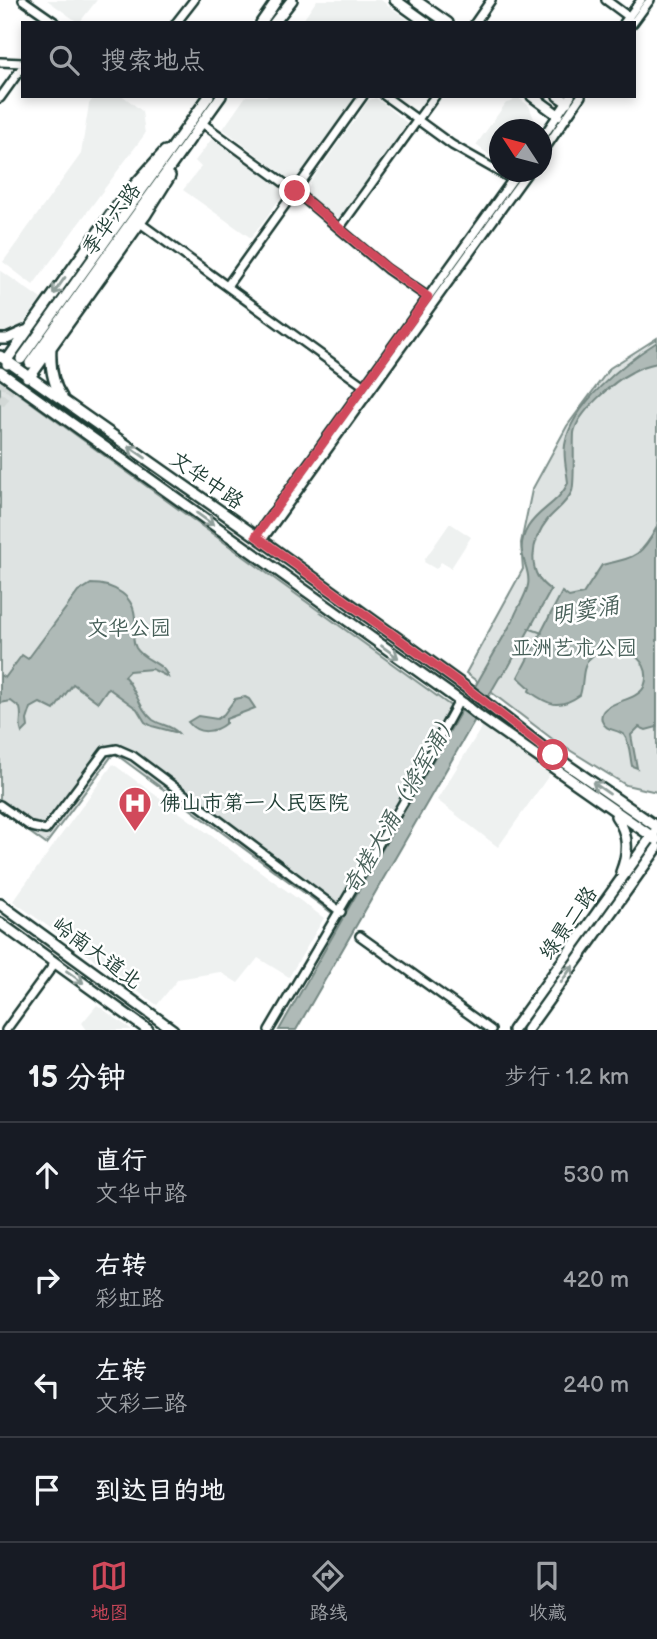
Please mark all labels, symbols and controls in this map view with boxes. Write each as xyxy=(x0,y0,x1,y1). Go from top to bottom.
search box xyxy=(21,21,636,98)
icon: search xyxy=(45,41,83,79)
text: 搜索地点 xyxy=(101,46,205,77)
north arrow xyxy=(489,119,552,182)
route end xyxy=(279,175,310,206)
street label: 季华六路 xyxy=(77,178,146,261)
one-way arrow xyxy=(52,276,66,295)
one-way arrow xyxy=(128,445,147,459)
street label: 文华中路 xyxy=(165,446,248,515)
one-way arrow xyxy=(195,512,214,526)
water label: 明窦涌 xyxy=(549,591,623,631)
park label: 文华公园 xyxy=(87,616,171,641)
park label: 亚洲艺术公园 xyxy=(511,636,637,661)
one-way arrow xyxy=(380,645,399,659)
water label: 奇槎大涌（将军涌） xyxy=(337,707,465,900)
route start xyxy=(537,739,568,770)
one-way arrow xyxy=(592,781,611,795)
hospital icon: 佛山市第一人民医院 xyxy=(116,784,154,833)
place label: 佛山市第一人民医院 xyxy=(160,791,349,816)
street label: 绿景二路 xyxy=(534,882,603,965)
street label: 岭南大道北 xyxy=(47,912,147,994)
one-way arrow xyxy=(560,965,574,984)
one-way arrow xyxy=(65,970,84,984)
text: 15 分钟 xyxy=(28,1060,126,1096)
text: 步行 · 1.2 km xyxy=(505,1063,629,1091)
text: 直行 xyxy=(95,1146,147,1177)
icon: ahead xyxy=(28,1156,66,1194)
text: 530 m xyxy=(563,1161,629,1189)
text: 文华中路 xyxy=(95,1180,187,1208)
text: 右转 xyxy=(95,1251,147,1282)
icon: right xyxy=(28,1261,66,1299)
text: 420 m xyxy=(563,1266,629,1294)
text: 彩虹路 xyxy=(95,1285,164,1313)
text: 左转 xyxy=(95,1356,147,1387)
icon: left xyxy=(28,1366,66,1404)
text: 240 m xyxy=(563,1371,629,1399)
text: 文彩二路 xyxy=(95,1390,187,1418)
icon: arrive xyxy=(28,1471,66,1509)
text: 到达目的地 xyxy=(95,1476,225,1507)
tab: 地图 xyxy=(90,1557,129,1625)
tab: 路线 xyxy=(309,1557,348,1625)
tab: 收藏 xyxy=(528,1557,567,1625)

